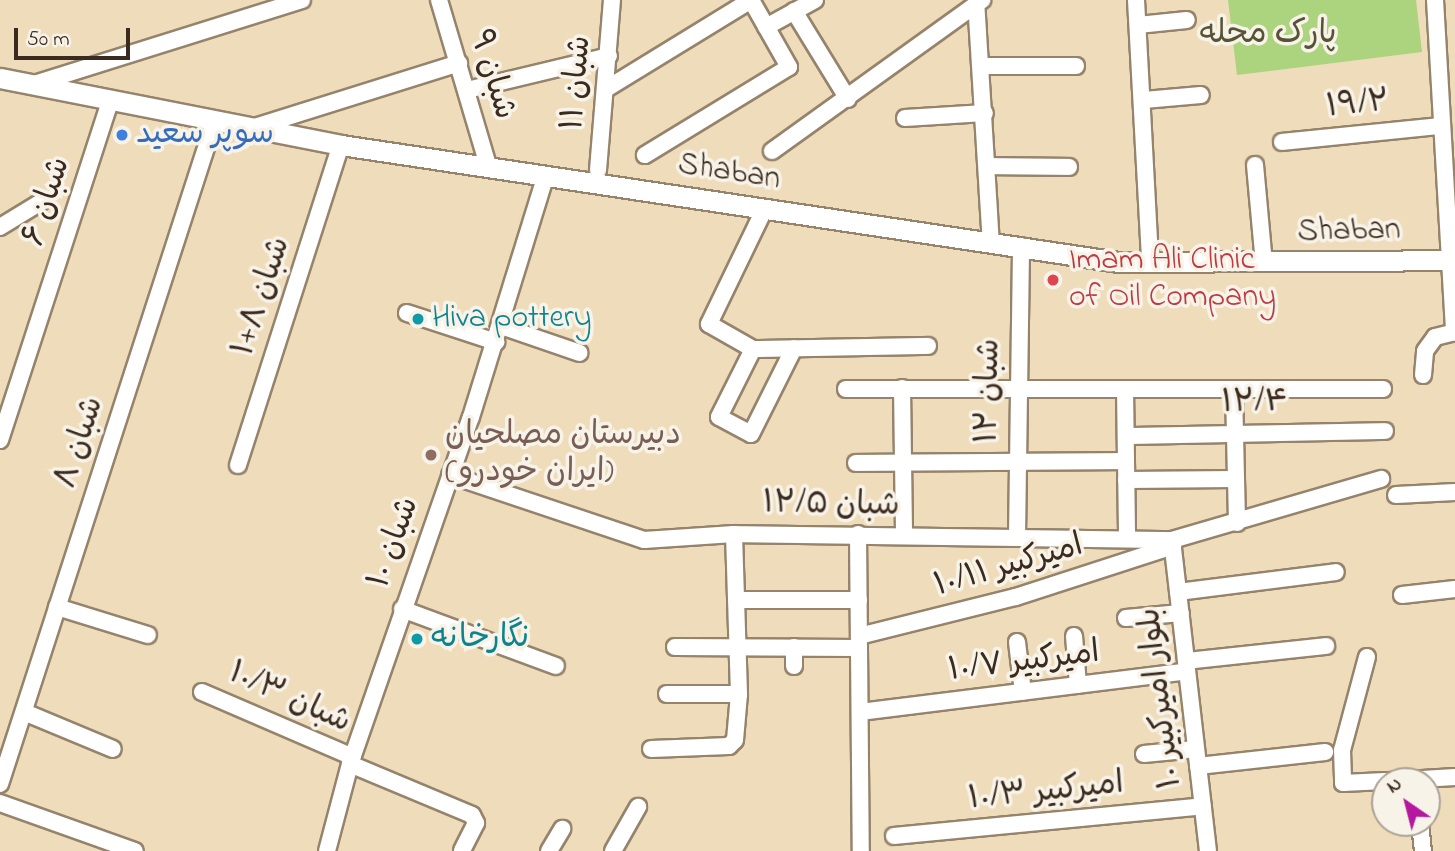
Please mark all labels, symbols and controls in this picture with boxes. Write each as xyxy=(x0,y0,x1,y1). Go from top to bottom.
scale bar xyxy=(18,14,133,58)
park label: پارک محله xyxy=(1199,16,1337,54)
text: 50 m xyxy=(27,25,70,55)
street label: ۹ شبان xyxy=(459,26,523,124)
street label: ۱۱ شبان xyxy=(555,34,601,132)
street label: ۱۹/۲ xyxy=(1325,84,1391,128)
place label: سوپر سعید xyxy=(136,116,274,154)
marker: سوپر سعید xyxy=(114,127,130,143)
street label: Shaban xyxy=(675,146,783,200)
street label: ۶ شبان xyxy=(16,153,80,251)
street label: Shaban xyxy=(1297,212,1401,252)
street label: ۱+۸ شبان xyxy=(226,233,300,361)
place label: Imam Ali Clinic of Oil Company xyxy=(1069,243,1276,318)
marker: Imam Ali Clinic of Oil Company xyxy=(1043,270,1063,290)
place label: Hiva pottery xyxy=(432,300,592,338)
marker: Hiva pottery xyxy=(410,311,426,327)
street label: ۱۲ شبان xyxy=(970,338,1010,444)
street label: ۱۲/۴ xyxy=(1221,384,1289,424)
street label: ۸ شبان xyxy=(48,392,114,494)
place label: دبیرستان مصلحیان (ایران خودرو) xyxy=(445,418,681,493)
marker: دبیرستان مصلحیان (ایران خودرو) xyxy=(423,447,439,463)
street label: ۱۲/۵ شبان xyxy=(762,486,900,526)
street label: ۱۰ شبان xyxy=(361,492,429,594)
street label: ۱۰/۱۱ امیرکبیر xyxy=(930,527,1088,607)
street label: ۱۰ بلوار امیرکبیر xyxy=(1132,605,1192,791)
place label: نگارخانه xyxy=(431,620,529,658)
marker: نگارخانه xyxy=(409,631,425,647)
street label: ۱۰/۷ امیرکبیر xyxy=(946,635,1102,691)
street label: ۱۰/۳ شبان xyxy=(222,655,356,743)
street label: ۱۰/۳ امیرکبیر xyxy=(966,766,1126,820)
north arrow xyxy=(1371,767,1441,837)
text: N xyxy=(1382,771,1408,801)

